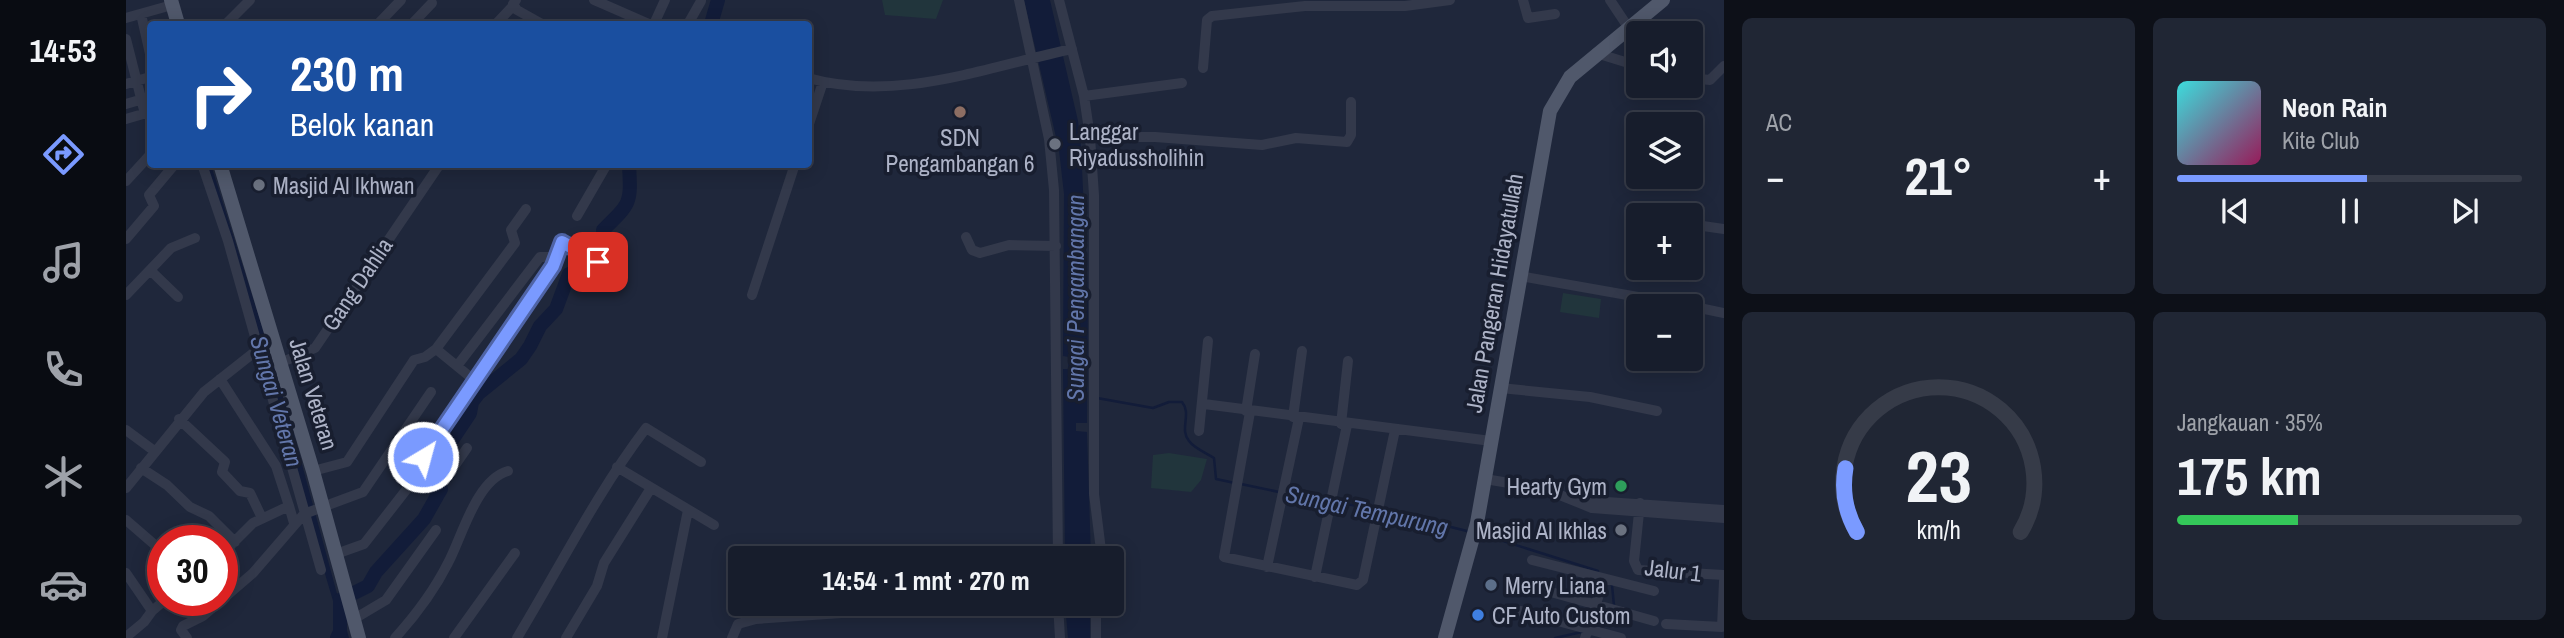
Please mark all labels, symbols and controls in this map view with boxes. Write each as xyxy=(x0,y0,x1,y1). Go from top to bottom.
map controls xyxy=(1626,21,1703,371)
button: sound xyxy=(1626,21,1703,98)
text: 14:53 xyxy=(29,29,97,72)
text: 230 m xyxy=(290,40,404,106)
icon: right xyxy=(175,49,266,140)
text: Neon Rain xyxy=(2282,90,2387,125)
text: Belok kanan xyxy=(290,103,434,146)
marker: SDN Pengambangan 6 xyxy=(952,104,968,120)
text: AC xyxy=(1766,107,1792,138)
button: layers xyxy=(1626,112,1703,189)
place label: Langgar Riyadussholihin xyxy=(1069,116,1204,173)
place label: SDN Pengambangan 6 xyxy=(886,122,1034,179)
text: Kite Club xyxy=(2282,125,2360,156)
icon: directions xyxy=(39,130,88,179)
marker: Langgar Riyadussholihin xyxy=(1047,136,1063,152)
text: 21° xyxy=(1904,141,1973,211)
text: − xyxy=(1766,151,1784,202)
text: + xyxy=(2093,151,2111,202)
place label: Masjid Al Ikhwan xyxy=(273,170,415,201)
street label: Jalan Pangeran Hidayatullah xyxy=(1458,171,1530,415)
marker: Masjid Al Ikhwan xyxy=(251,177,267,193)
icon: previous xyxy=(2216,192,2254,230)
icon: pause xyxy=(2331,192,2369,230)
icon: next xyxy=(2446,192,2484,230)
water label: Sungai Pengambangan xyxy=(1059,195,1091,401)
button: + xyxy=(1626,203,1703,280)
street label: Gang Dahlia xyxy=(315,231,400,337)
pin xyxy=(568,232,628,292)
icon: music xyxy=(39,238,88,287)
icon: arrive xyxy=(579,243,617,281)
button: − xyxy=(1626,294,1703,371)
water label: Sungai Veteran xyxy=(243,331,311,471)
street label: Jalan Veteran xyxy=(282,334,346,454)
icon: phone xyxy=(39,345,88,394)
text: Jangkauan · 35% xyxy=(2177,407,2323,438)
position arrow xyxy=(386,420,460,494)
text: 23 xyxy=(1905,427,1972,525)
text: 175 km xyxy=(2177,441,2322,511)
icon: climate xyxy=(39,452,88,501)
place label: Hearty Gym xyxy=(1506,471,1607,502)
water label: Sungai Tempurung xyxy=(1283,477,1451,543)
marker: Hearty Gym xyxy=(1613,478,1629,494)
text: km/h xyxy=(1916,513,1961,547)
place label: Masjid Al Ikhlas xyxy=(1476,515,1607,546)
marker: Masjid Al Ikhlas xyxy=(1613,522,1629,538)
speed limit sign: 30 xyxy=(147,525,238,616)
street label: Jalur 1 xyxy=(1643,551,1703,589)
icon: car xyxy=(39,560,88,609)
text: 14:54 · 1 mnt · 270 m xyxy=(822,563,1030,598)
place label: Merry Liana xyxy=(1505,570,1606,601)
marker: Merry Liana xyxy=(1483,577,1499,593)
place label: CF Auto Custom xyxy=(1492,600,1630,631)
marker: CF Auto Custom xyxy=(1470,607,1486,623)

